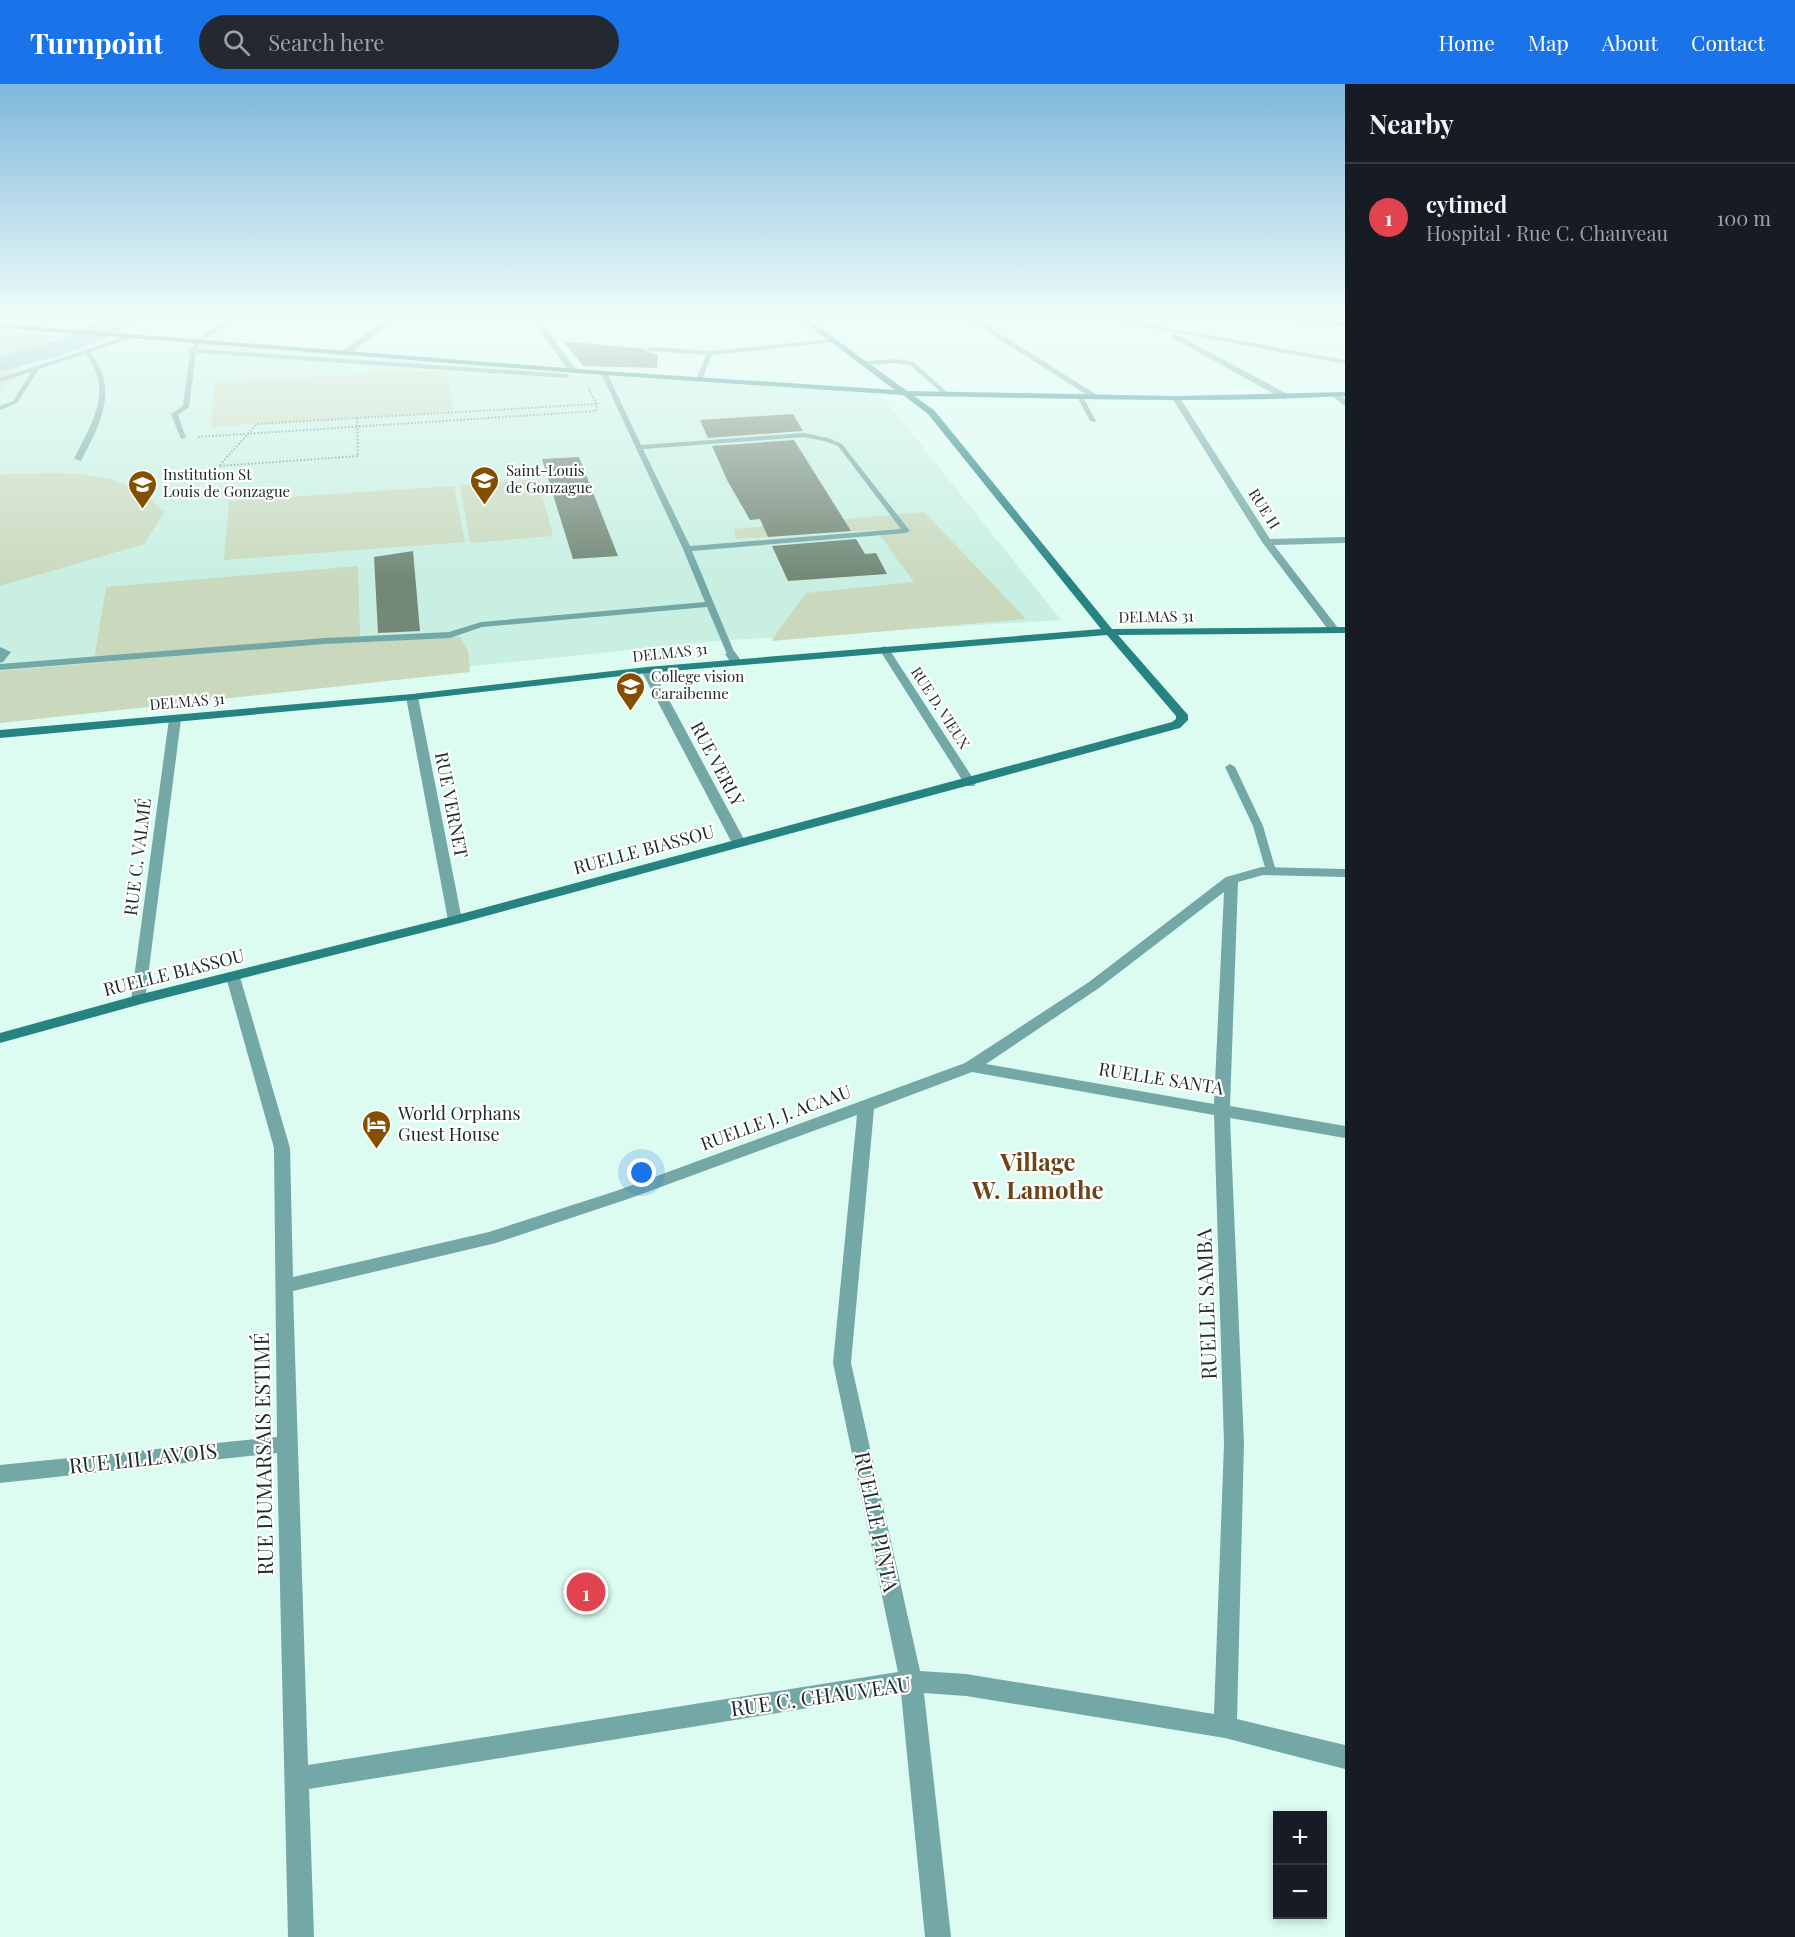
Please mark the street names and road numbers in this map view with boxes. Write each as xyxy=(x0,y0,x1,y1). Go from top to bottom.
street label: RUE H xyxy=(1245,484,1285,532)
street label: DELMAS 31 xyxy=(1118,605,1194,627)
street label: DELMAS 31 xyxy=(631,638,709,666)
street label: RUE D. VIEUX xyxy=(907,663,975,753)
street label: DELMAS 31 xyxy=(149,688,226,714)
street label: RUE VERLY xyxy=(686,717,750,810)
street label: RUE VERNET xyxy=(430,750,474,860)
street label: RUE C. VALMÉ xyxy=(118,797,156,917)
street label: RUELLE BIASSOU xyxy=(571,819,717,879)
street label: RUELLE BIASSOU xyxy=(101,943,247,1001)
street label: RUELLE SANTA xyxy=(1097,1056,1226,1100)
street label: RUELLE J. J. ACAAU xyxy=(697,1079,854,1155)
street label: RUELLE SAMBA xyxy=(1188,1227,1222,1380)
street label: RUE DUMARSAIS ESTIMÉ xyxy=(246,1332,278,1576)
street label: RUE LILLAVOIS xyxy=(67,1435,218,1479)
street label: RUELLE PINTA xyxy=(849,1449,907,1595)
street label: RUE C. CHAUVEAU xyxy=(729,1668,913,1722)

